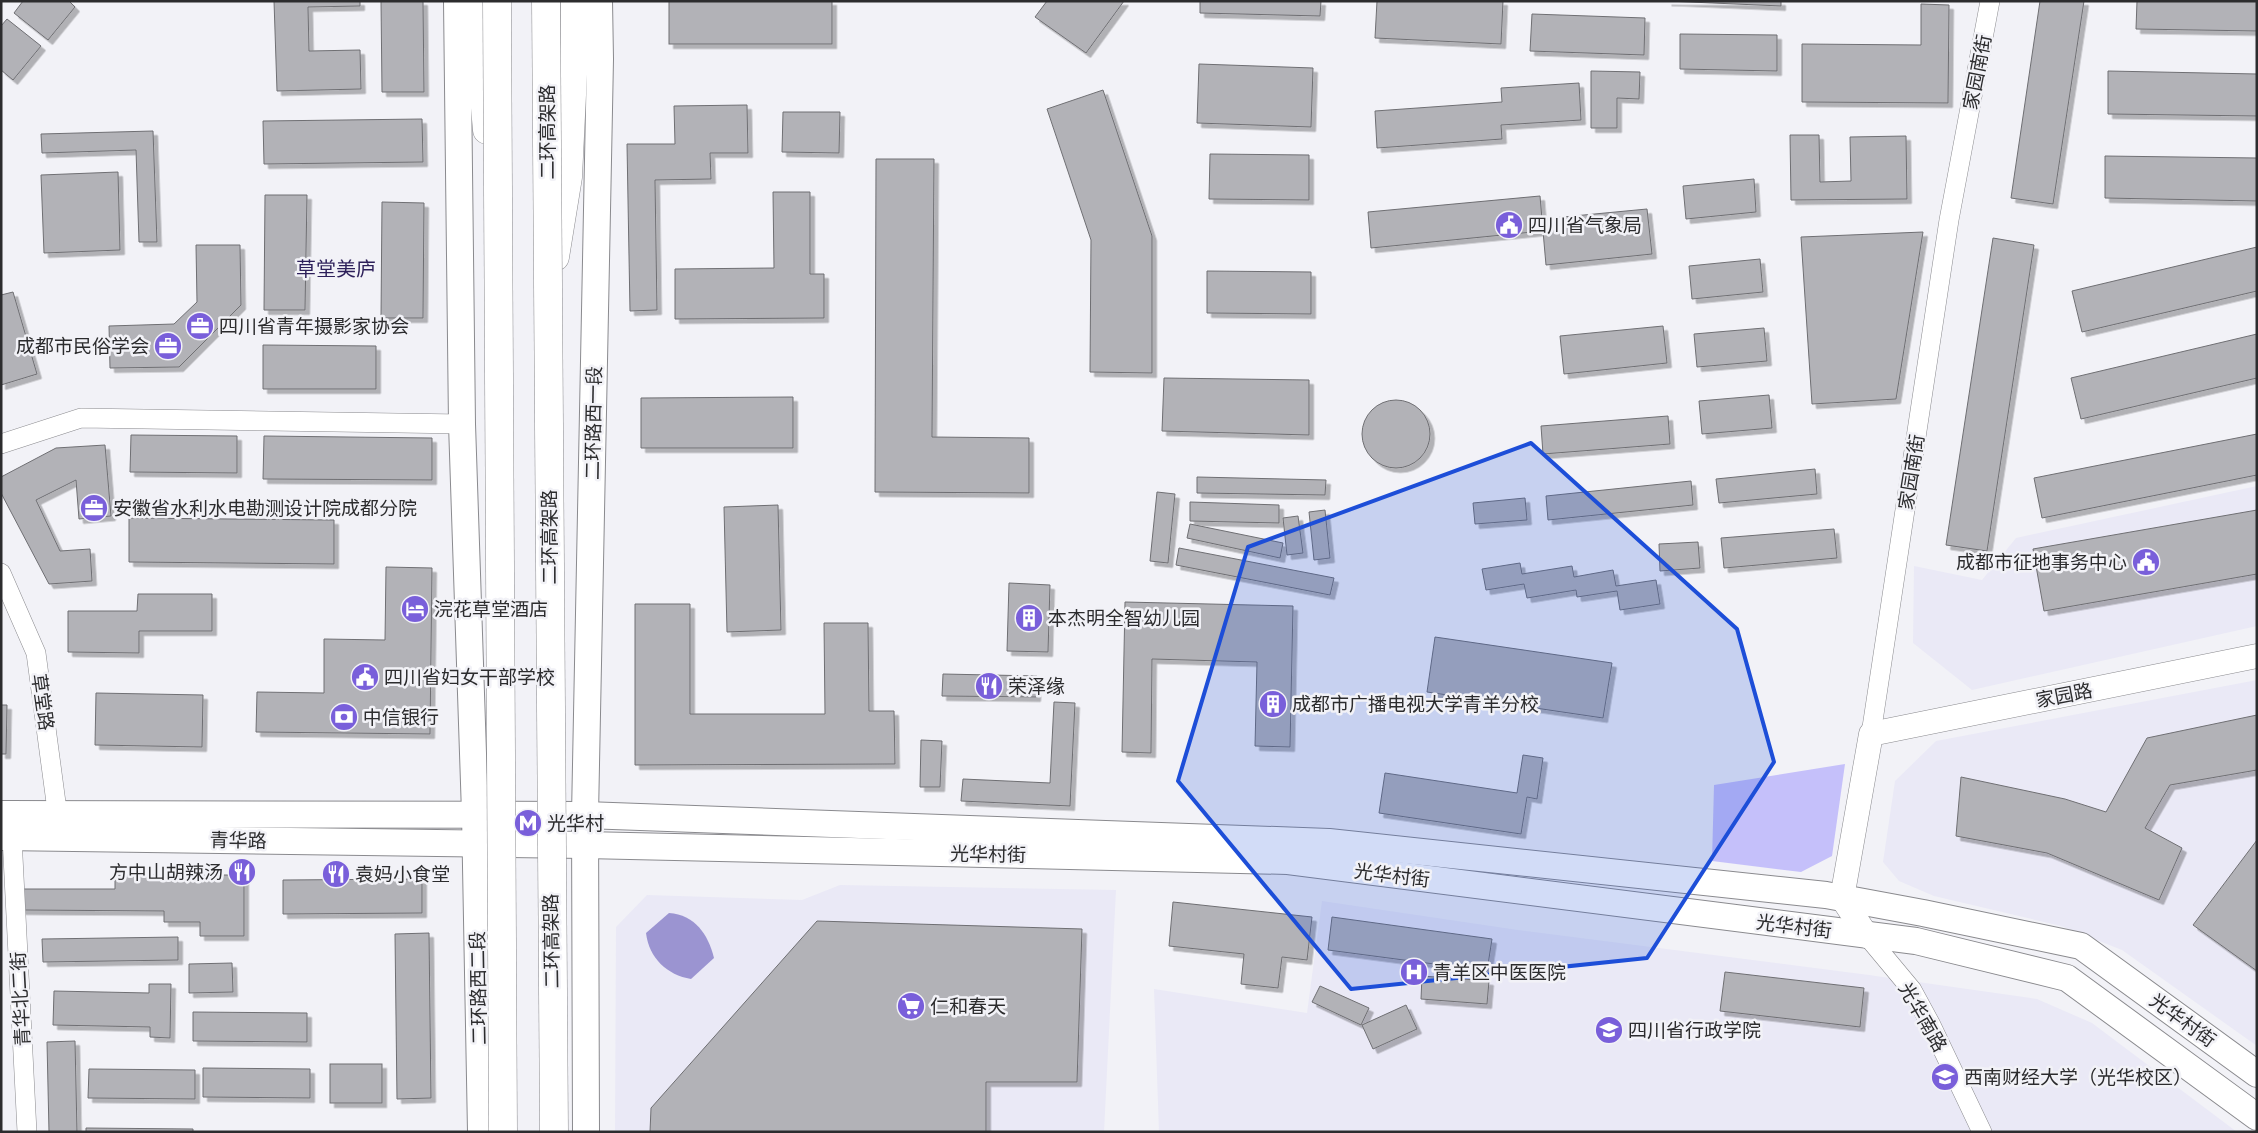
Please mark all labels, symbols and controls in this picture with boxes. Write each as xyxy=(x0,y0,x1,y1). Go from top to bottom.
street label: 家园南街 xyxy=(1957,32,2000,112)
street label: 二环高架路 xyxy=(534,84,563,180)
public building icon: 四川省气象局 xyxy=(1494,210,1524,240)
place label: 四川省气象局 xyxy=(1528,212,1642,241)
district label: 草堂美庐 xyxy=(296,255,376,285)
office icon: 四川省青年摄影家协会 xyxy=(185,311,215,341)
place label: 四川省青年摄影家协会 xyxy=(219,313,409,342)
office icon: 成都市民俗学会 xyxy=(153,331,183,361)
place label: 成都市民俗学会 xyxy=(16,333,149,362)
street label: 二环路西一段 xyxy=(579,366,610,480)
street label: 家园南街 xyxy=(1892,432,1933,512)
street label: 二环高架路 xyxy=(536,489,565,585)
office icon: 安徽省水利水电勘测设计院成都分院 xyxy=(79,493,109,523)
place label: 安徽省水利水电勘测设计院成都分院 xyxy=(113,495,417,524)
public building icon: 成都市征地事务中心 xyxy=(2131,547,2161,577)
place label: 成都市征地事务中心 xyxy=(1956,549,2127,578)
hotel icon: 浣花草堂酒店 xyxy=(400,594,430,624)
place label: 浣花草堂酒店 xyxy=(434,596,548,625)
building icon: 本杰明全智幼儿园 xyxy=(1014,603,1044,633)
place label: 本杰明全智幼儿园 xyxy=(1048,605,1200,634)
public building icon: 四川省妇女干部学校 xyxy=(350,662,380,692)
place label: 四川省妇女干部学校 xyxy=(384,664,555,693)
restaurant icon: 荣泽缘 xyxy=(974,671,1004,701)
street label: 草堂路 xyxy=(23,672,60,732)
place label: 荣泽缘 xyxy=(1008,673,1065,702)
street label: 家园路 xyxy=(2034,677,2095,716)
building icon: 成都市广播电视大学青羊分校 xyxy=(1258,689,1288,719)
place label: 成都市广播电视大学青羊分校 xyxy=(1292,691,1539,720)
bank icon: 中信银行 xyxy=(329,702,359,732)
place label: 中信银行 xyxy=(363,704,439,733)
metro station icon: 光华村 xyxy=(513,808,543,838)
place label: 光华村 xyxy=(547,810,604,839)
street label: 青华路 xyxy=(209,827,267,856)
street label: 光华村街 xyxy=(950,840,1026,871)
restaurant icon: 方中山胡辣汤 xyxy=(227,857,257,887)
street label: 光华村街 xyxy=(1352,857,1431,896)
place label: 方中山胡辣汤 xyxy=(109,859,223,888)
restaurant icon: 袁妈小食堂 xyxy=(321,859,351,889)
place label: 袁妈小食堂 xyxy=(355,861,450,890)
street label: 二环高架路 xyxy=(537,893,568,989)
street label: 光华村街 xyxy=(1754,908,1833,947)
street label: 二环路西二段 xyxy=(464,931,495,1045)
street label: 青华北二街 xyxy=(5,951,38,1047)
hospital icon: 青羊区中医医院 xyxy=(1399,957,1429,987)
place label: 青羊区中医医院 xyxy=(1433,959,1566,988)
street label: 光华南路 xyxy=(1890,978,1953,1058)
street label: 光华村街 xyxy=(2143,987,2221,1055)
supermarket icon: 仁和春天 xyxy=(896,991,926,1021)
place label: 仁和春天 xyxy=(930,993,1006,1022)
school or university icon: 四川省行政学院 xyxy=(1594,1015,1624,1045)
place label: 四川省行政学院 xyxy=(1628,1017,1761,1046)
school or university icon: 西南财经大学（光华校区） xyxy=(1930,1062,1960,1092)
place label: 西南财经大学（光华校区） xyxy=(1964,1064,2192,1093)

